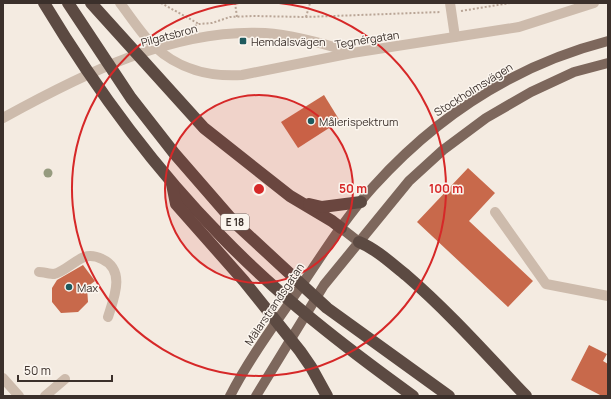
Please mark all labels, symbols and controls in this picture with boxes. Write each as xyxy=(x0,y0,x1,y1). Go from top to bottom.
street label: Pilgatsbron xyxy=(139,20,199,50)
street label: Tegnérgatan xyxy=(334,27,400,51)
place label: Hemdalsvägen xyxy=(251,34,326,49)
marker: Hemdalsvägen xyxy=(238,36,248,46)
street label: Stockholmsvägen xyxy=(431,59,515,119)
place label: Målerispektrum xyxy=(319,114,398,129)
marker: Målerispektrum xyxy=(306,116,316,126)
text: 50 m xyxy=(339,180,367,197)
text: 100 m xyxy=(429,180,463,197)
centre of rings xyxy=(252,182,266,196)
road number: E 18 xyxy=(221,214,249,230)
street label: Mälarstrandsgatan xyxy=(241,260,307,348)
place label: Max xyxy=(77,280,98,295)
marker: Max xyxy=(64,282,74,292)
scale bar xyxy=(18,357,112,383)
text: 50 m xyxy=(24,362,51,379)

